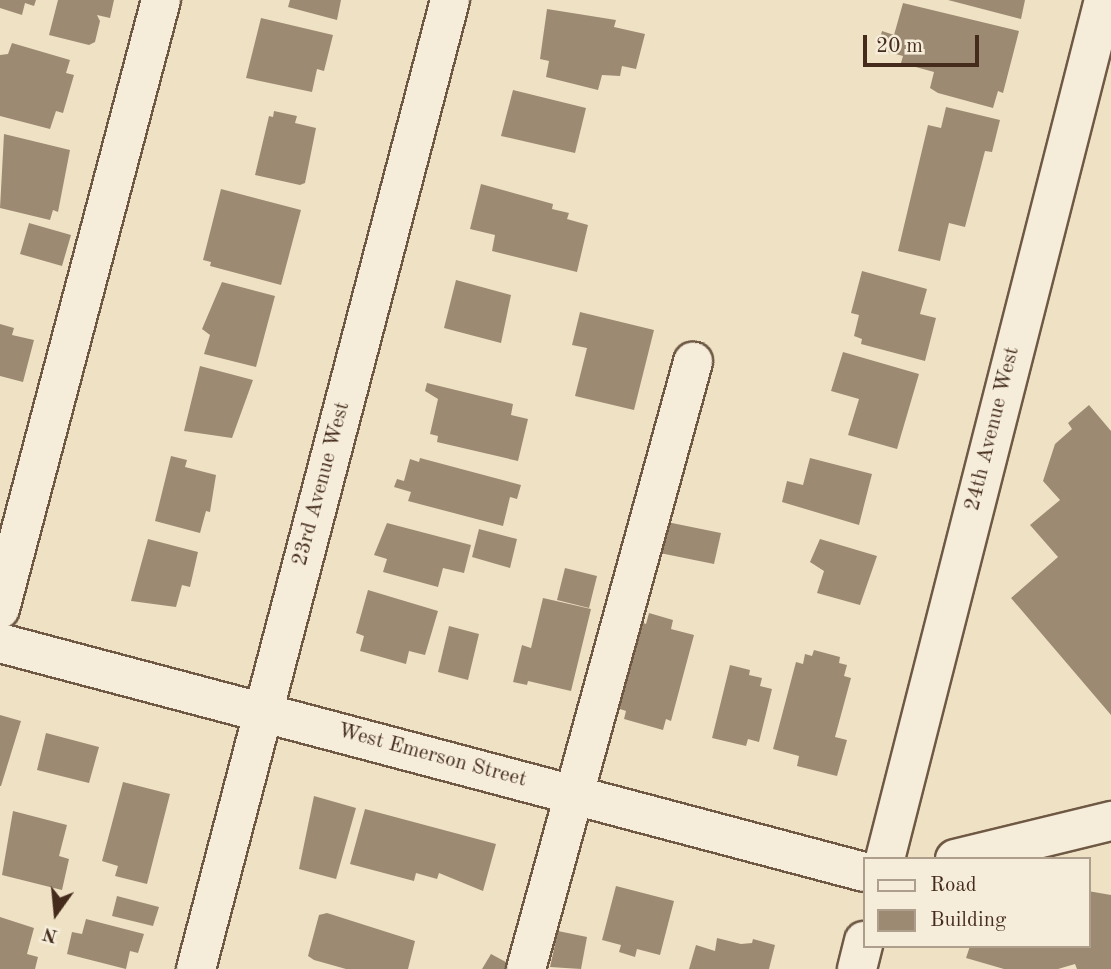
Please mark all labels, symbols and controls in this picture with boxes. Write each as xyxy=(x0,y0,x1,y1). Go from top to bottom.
scale bar xyxy=(866,21,982,65)
text: 20 m xyxy=(876,36,923,57)
street label: 24th Avenue West xyxy=(960,344,1026,514)
street label: 23rd Avenue West xyxy=(288,399,356,569)
street label: West Emerson Street xyxy=(335,719,529,793)
legend xyxy=(862,857,1090,948)
text: Road xyxy=(930,875,977,896)
north arrow xyxy=(21,878,91,948)
text: Building xyxy=(930,910,1006,931)
text: N xyxy=(41,923,60,945)

